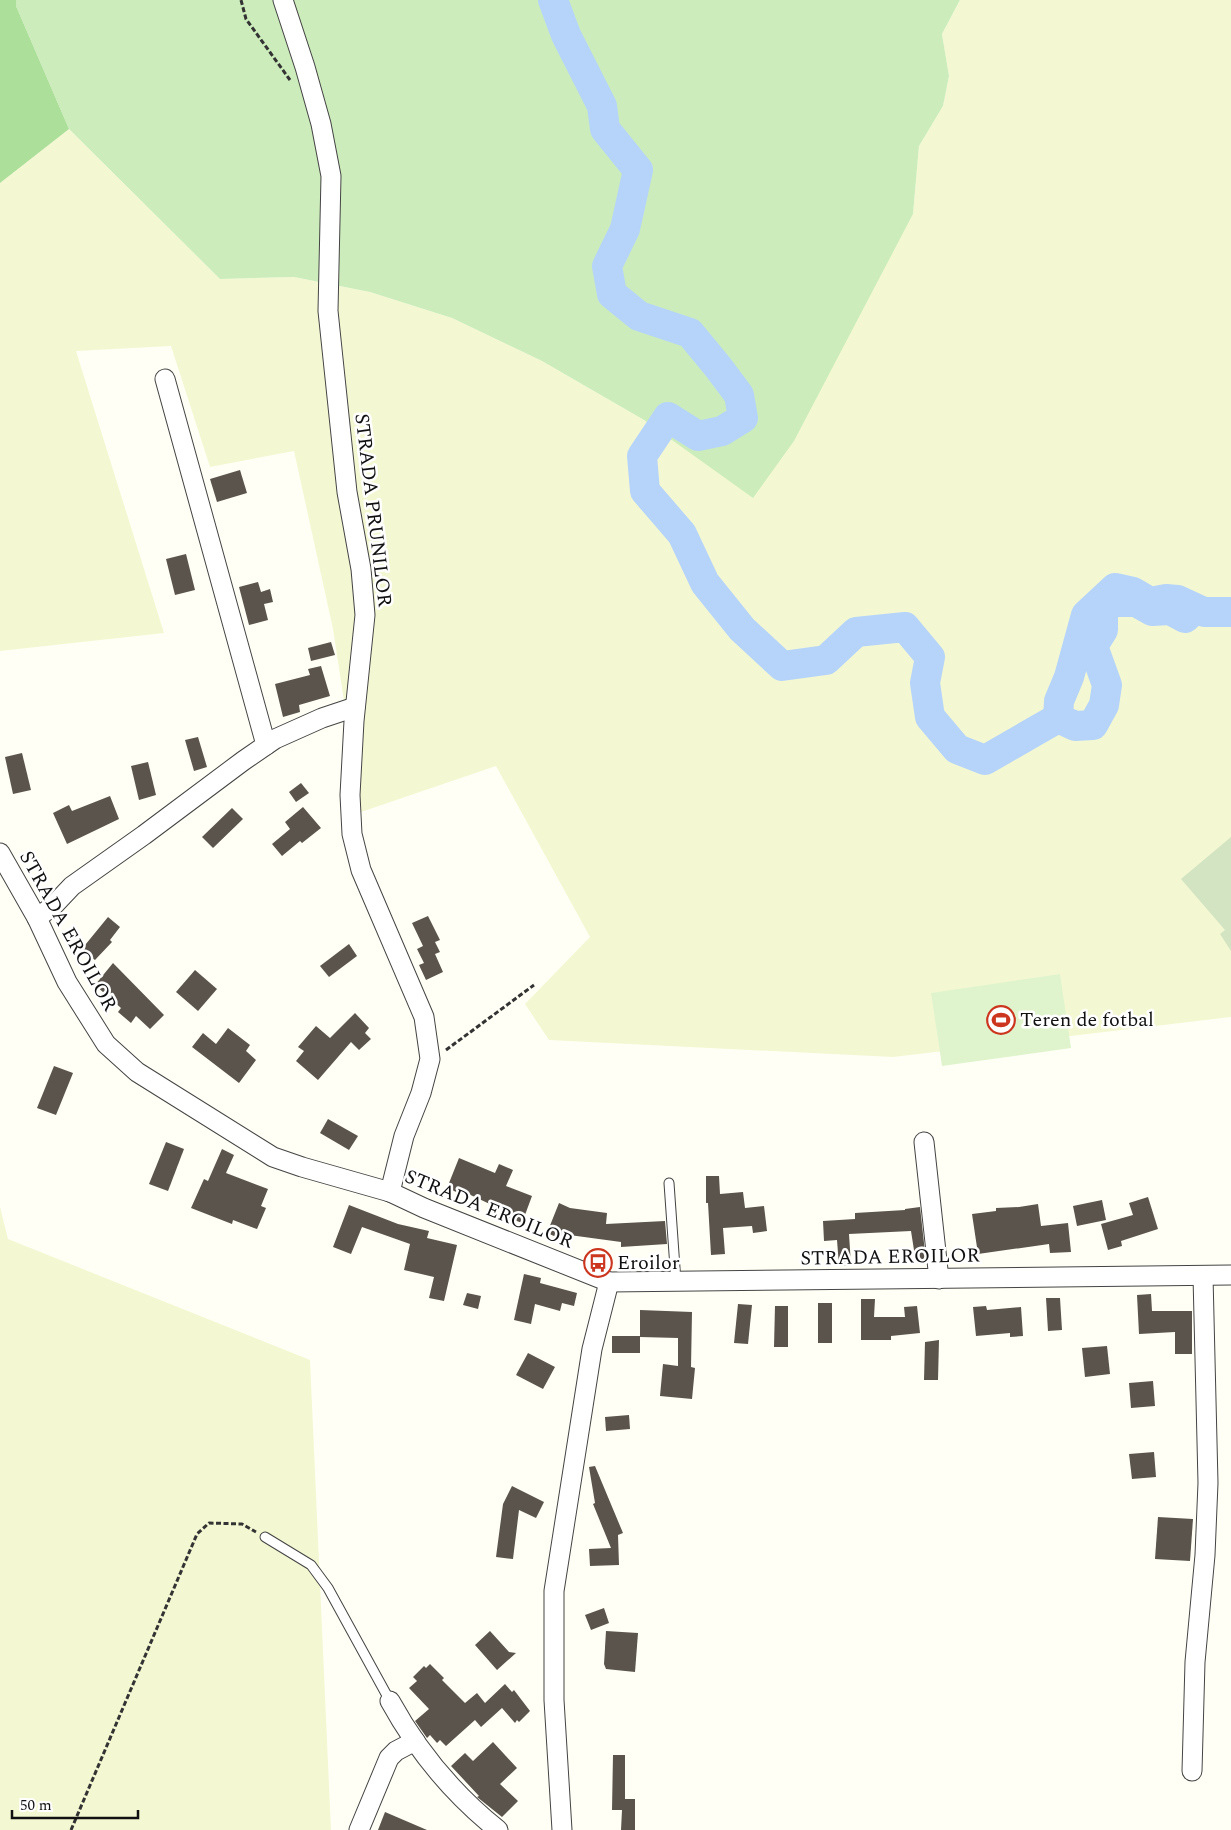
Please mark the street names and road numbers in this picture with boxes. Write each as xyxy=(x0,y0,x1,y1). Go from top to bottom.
street label: STRADA PRUNILOR xyxy=(346,412,400,609)
street label: STRADA EROILOR xyxy=(11,845,125,1017)
street label: STRADA EROILOR xyxy=(400,1161,579,1257)
street label: STRADA EROILOR xyxy=(800,1240,981,1274)

